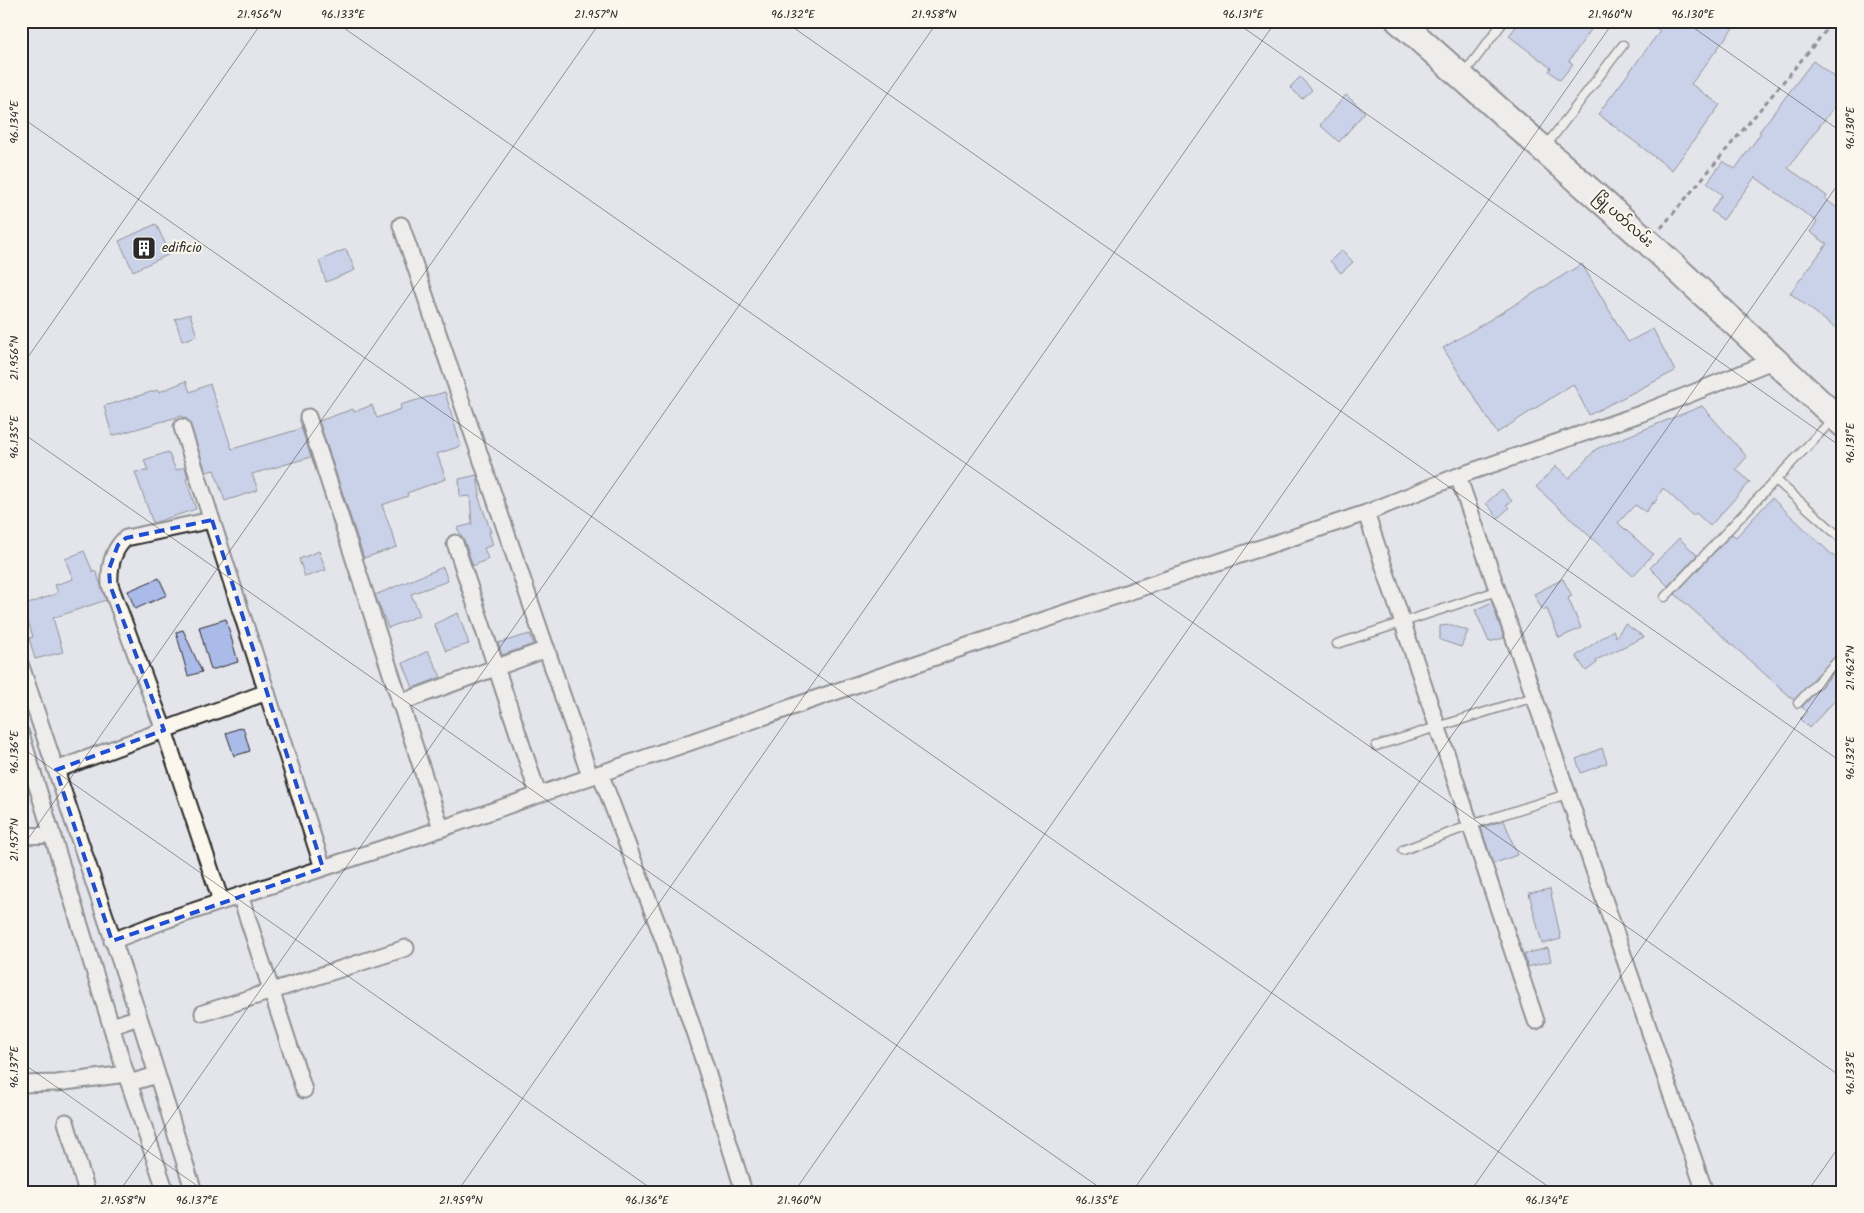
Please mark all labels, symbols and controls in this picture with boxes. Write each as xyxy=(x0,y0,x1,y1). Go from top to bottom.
text: 21.956°N xyxy=(237,5,281,24)
text: 96.133°E xyxy=(321,5,366,24)
text: 21.957°N xyxy=(574,5,618,24)
text: 96.132°E xyxy=(771,5,816,24)
text: 21.958°N xyxy=(911,5,957,24)
text: 96.131°E xyxy=(1223,5,1264,24)
text: 21.960°N xyxy=(1588,5,1632,24)
text: 96.130°E xyxy=(1671,5,1716,24)
text: 96.134°E xyxy=(5,99,24,144)
text: 96.130°E xyxy=(1841,105,1860,150)
street label: မြို့ပတ်လမ်း xyxy=(1588,187,1658,253)
building icon: edificio xyxy=(131,235,157,261)
place label: edificio xyxy=(162,237,202,259)
text: 21.956°N xyxy=(5,336,24,380)
text: 96.135°E xyxy=(5,414,24,459)
text: 96.131°E xyxy=(1841,422,1860,463)
text: 21.962°N xyxy=(1841,645,1860,691)
text: 96.136°E xyxy=(5,729,24,774)
text: 96.132°E xyxy=(1841,735,1860,780)
text: 21.957°N xyxy=(5,818,24,862)
text: 96.137°E xyxy=(5,1045,24,1088)
text: 96.133°E xyxy=(1841,1050,1860,1095)
text: 21.958°N xyxy=(100,1191,146,1210)
text: 96.137°E xyxy=(176,1191,219,1210)
text: 21.959°N xyxy=(439,1191,483,1210)
text: 96.136°E xyxy=(625,1191,670,1210)
text: 21.960°N xyxy=(777,1191,821,1210)
text: 96.135°E xyxy=(1075,1191,1120,1210)
text: 96.134°E xyxy=(1525,1191,1570,1210)

